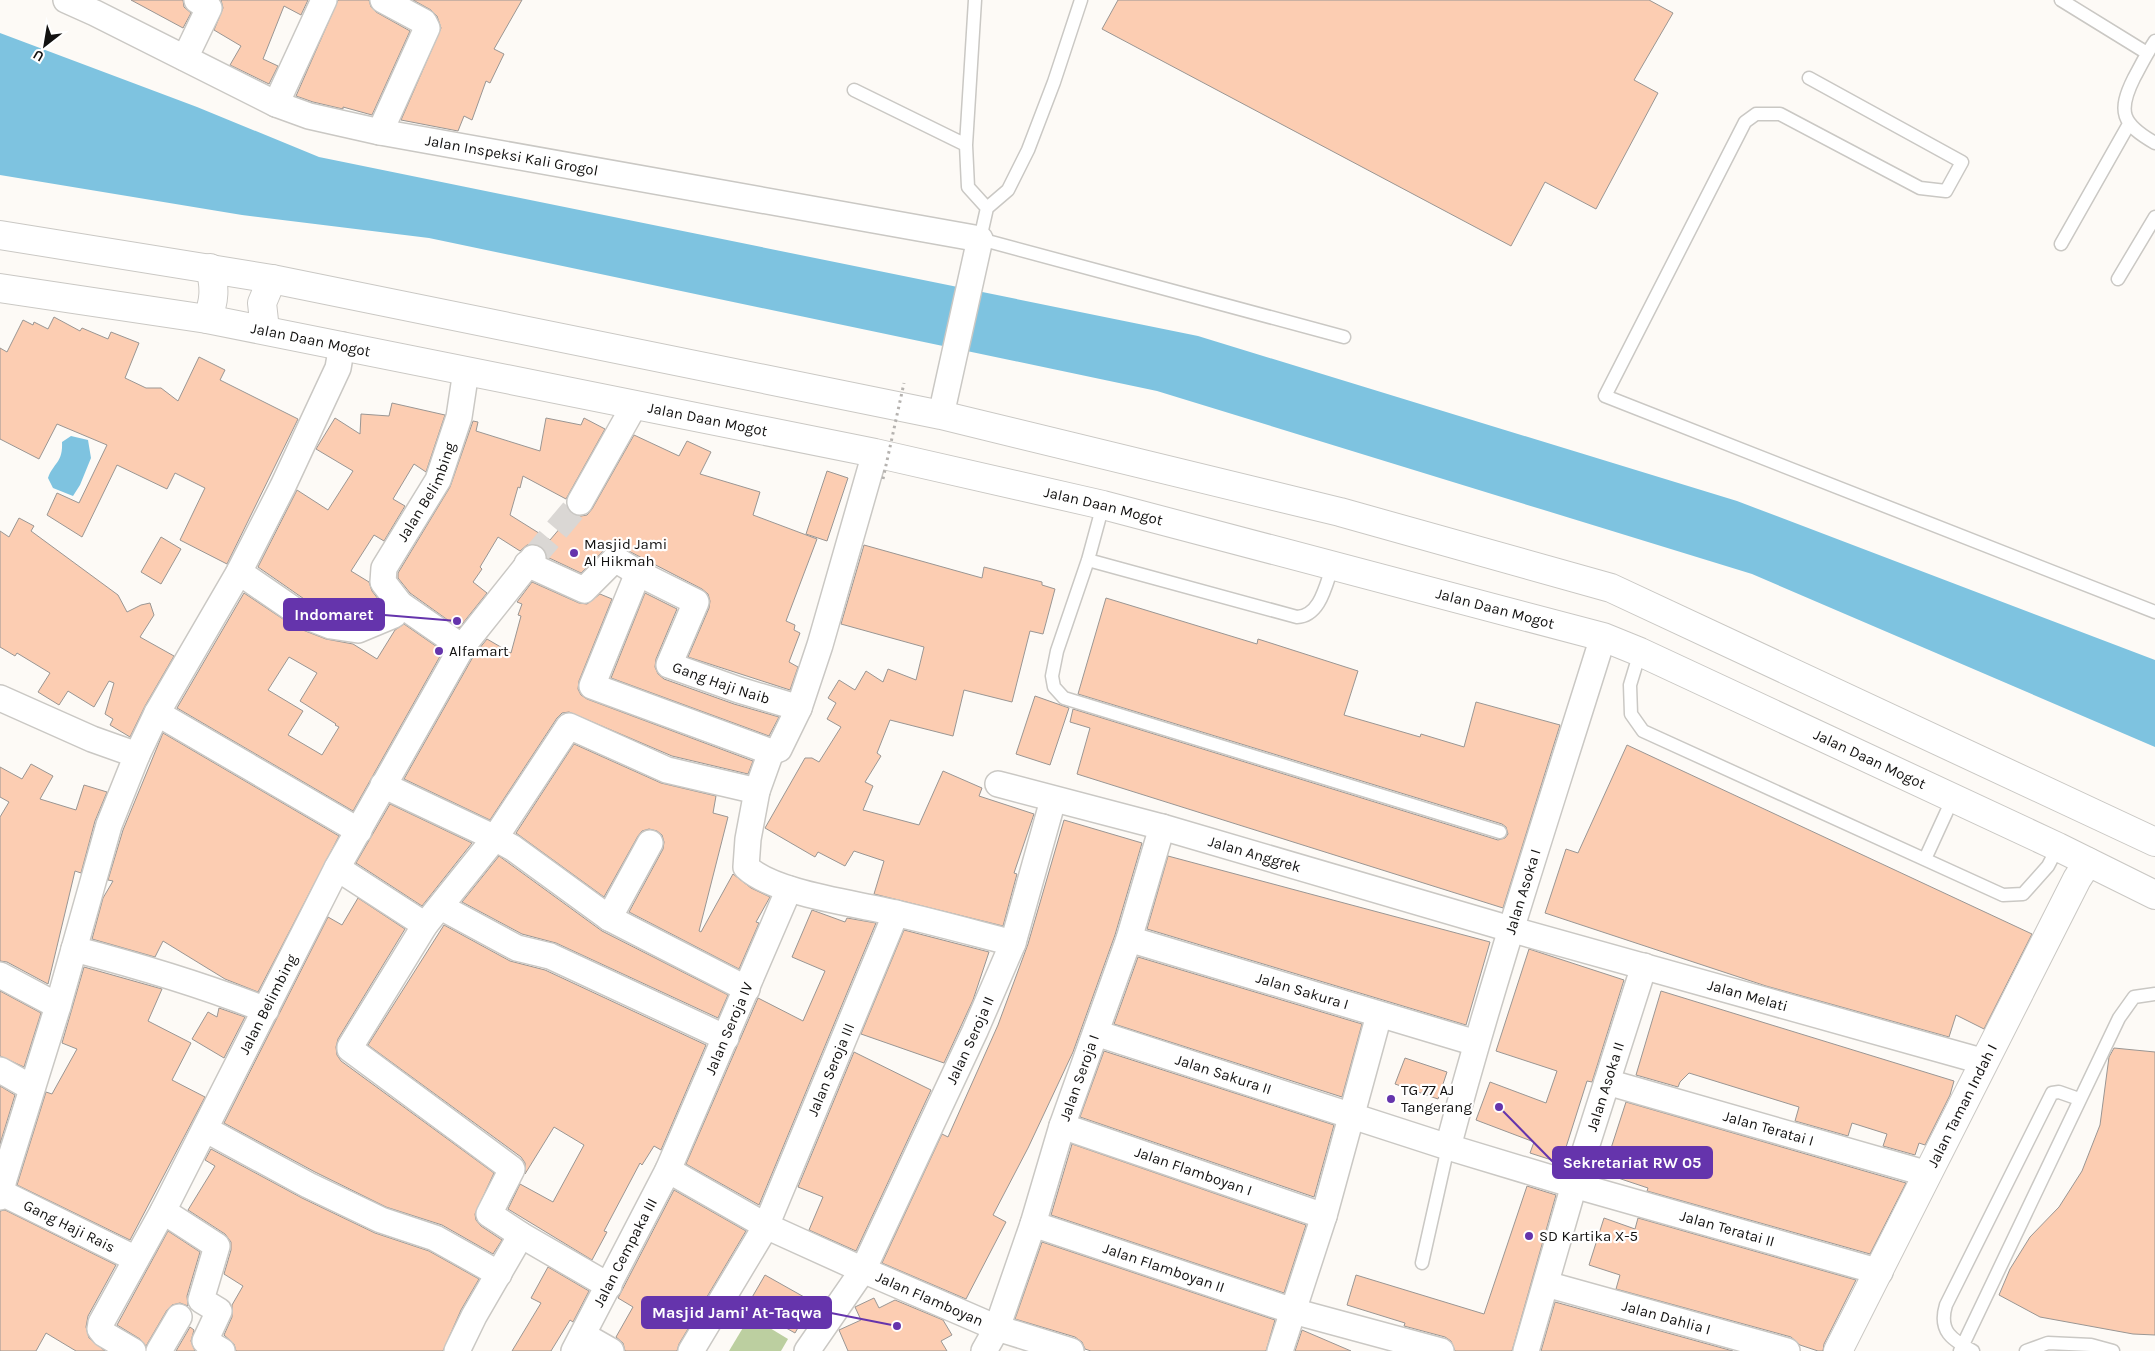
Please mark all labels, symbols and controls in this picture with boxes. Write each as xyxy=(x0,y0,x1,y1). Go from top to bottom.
north arrow xyxy=(20,20,70,70)
text: U xyxy=(30,46,47,65)
street label: Jalan Inspeksi Kali Grogol xyxy=(424,131,600,180)
street label: Jalan Daan Mogot xyxy=(249,319,372,361)
street label: Jalan Daan Mogot xyxy=(646,399,770,440)
street label: Jalan Belimbing xyxy=(393,439,459,545)
street label: Jalan Daan Mogot xyxy=(1042,483,1165,529)
place label: Masjid Jami Al Hikmah xyxy=(584,535,667,570)
marker: Masjid Jami Al Hikmah xyxy=(568,547,580,559)
street label: Jalan Daan Mogot xyxy=(1434,584,1557,633)
callout: Indomaret xyxy=(284,599,384,630)
text: Indomaret xyxy=(294,605,374,624)
place label: Alfamart xyxy=(449,642,509,660)
marker: Alfamart xyxy=(433,645,445,657)
street label: Gang Haji Naib xyxy=(670,658,772,708)
street label: Jalan Daan Mogot xyxy=(1811,725,1929,793)
street label: Jalan Anggrek xyxy=(1206,832,1303,876)
street label: Jalan Asoka I xyxy=(1501,847,1545,937)
street label: Jalan Belimbing xyxy=(235,951,301,1057)
street label: Jalan Sakura I xyxy=(1254,969,1351,1013)
street label: Jalan Melati xyxy=(1706,976,1790,1015)
street label: Jalan Seroja IV xyxy=(701,979,757,1078)
street label: Jalan Seroja II xyxy=(942,993,998,1087)
street label: Jalan Seroja III xyxy=(804,1021,858,1119)
street label: Jalan Seroja I xyxy=(1056,1032,1103,1123)
street label: Jalan Asoka II xyxy=(1583,1040,1628,1134)
street label: Jalan Taman Indah I xyxy=(1923,1041,2001,1170)
street label: Jalan Sakura II xyxy=(1173,1050,1274,1098)
place label: TG 77 AJ Tangerang xyxy=(1401,1081,1472,1116)
marker: TG 77 AJ Tangerang xyxy=(1385,1093,1397,1105)
street label: Jalan Teratai I xyxy=(1721,1107,1816,1150)
street label: Jalan Flamboyan I xyxy=(1132,1143,1255,1200)
callout: Sekretariat RW 05 xyxy=(1553,1147,1712,1178)
text: Sekretariat RW 05 xyxy=(1563,1153,1701,1172)
street label: Jalan Cempaka III xyxy=(589,1195,661,1310)
street label: Gang Haji Rais xyxy=(20,1196,118,1256)
street label: Jalan Teratai II xyxy=(1678,1207,1777,1251)
place label: SD Kartika X-5 xyxy=(1539,1227,1638,1245)
marker: SD Kartika X-5 xyxy=(1523,1230,1535,1242)
street label: Jalan Flamboyan II xyxy=(1101,1239,1227,1297)
street label: Jalan Flamboyan xyxy=(873,1268,986,1330)
callout: Masjid Jami' At-Taqwa xyxy=(642,1297,831,1328)
street label: Jalan Dahlia I xyxy=(1620,1297,1713,1338)
text: Masjid Jami' At-Taqwa xyxy=(652,1303,822,1322)

